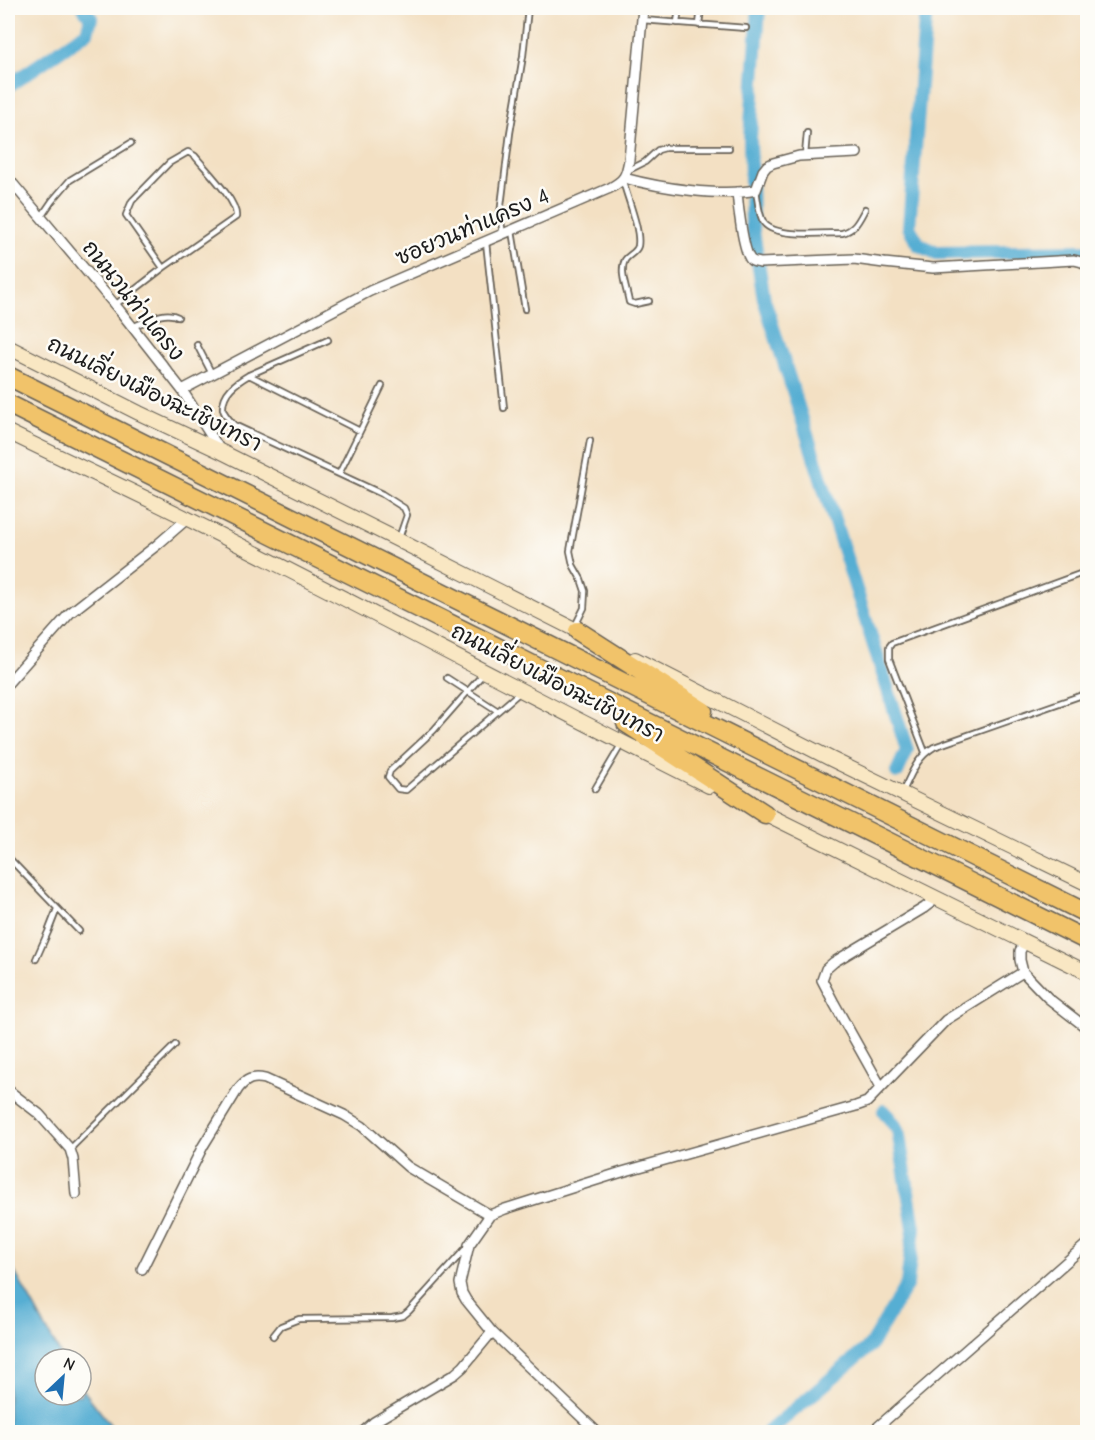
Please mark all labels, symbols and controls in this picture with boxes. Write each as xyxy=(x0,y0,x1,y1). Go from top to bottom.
street label: ซอยวนท่าแครง 4 xyxy=(391,182,553,271)
street label: ถนนวนท่าแครง xyxy=(77,235,190,366)
street label: ถนนเลี่ยงเมืองฉะเชิงเทรา xyxy=(43,323,270,457)
street label: ถนนเลี่ยงเมืองฉะเชิงเทรา xyxy=(447,611,672,748)
north arrow xyxy=(33,1347,93,1407)
text: N xyxy=(61,1354,78,1375)

